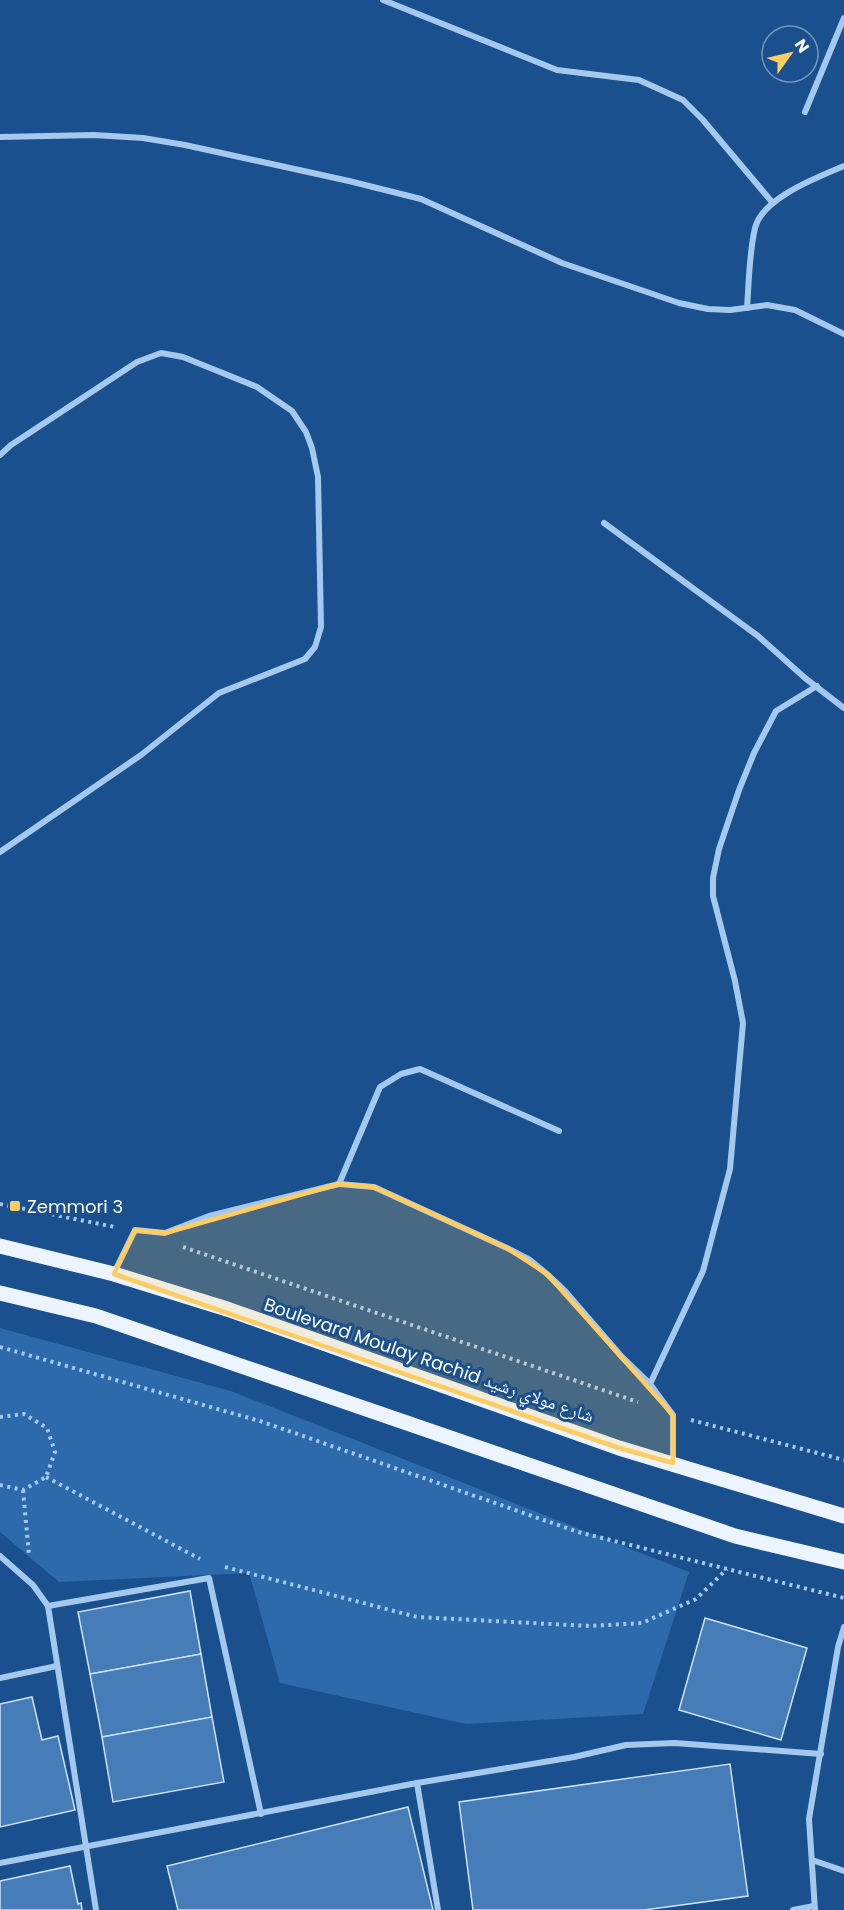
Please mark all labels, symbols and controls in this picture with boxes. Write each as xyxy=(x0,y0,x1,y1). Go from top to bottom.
north arrow xyxy=(760,24,820,84)
text: N xyxy=(789,34,815,57)
place label: Zemmori 3 xyxy=(27,1194,123,1219)
marker: Zemmori 3 xyxy=(8,1199,22,1213)
street label: Boulevard Moulay Rachid شارع مولاي رشيد xyxy=(260,1292,597,1431)

